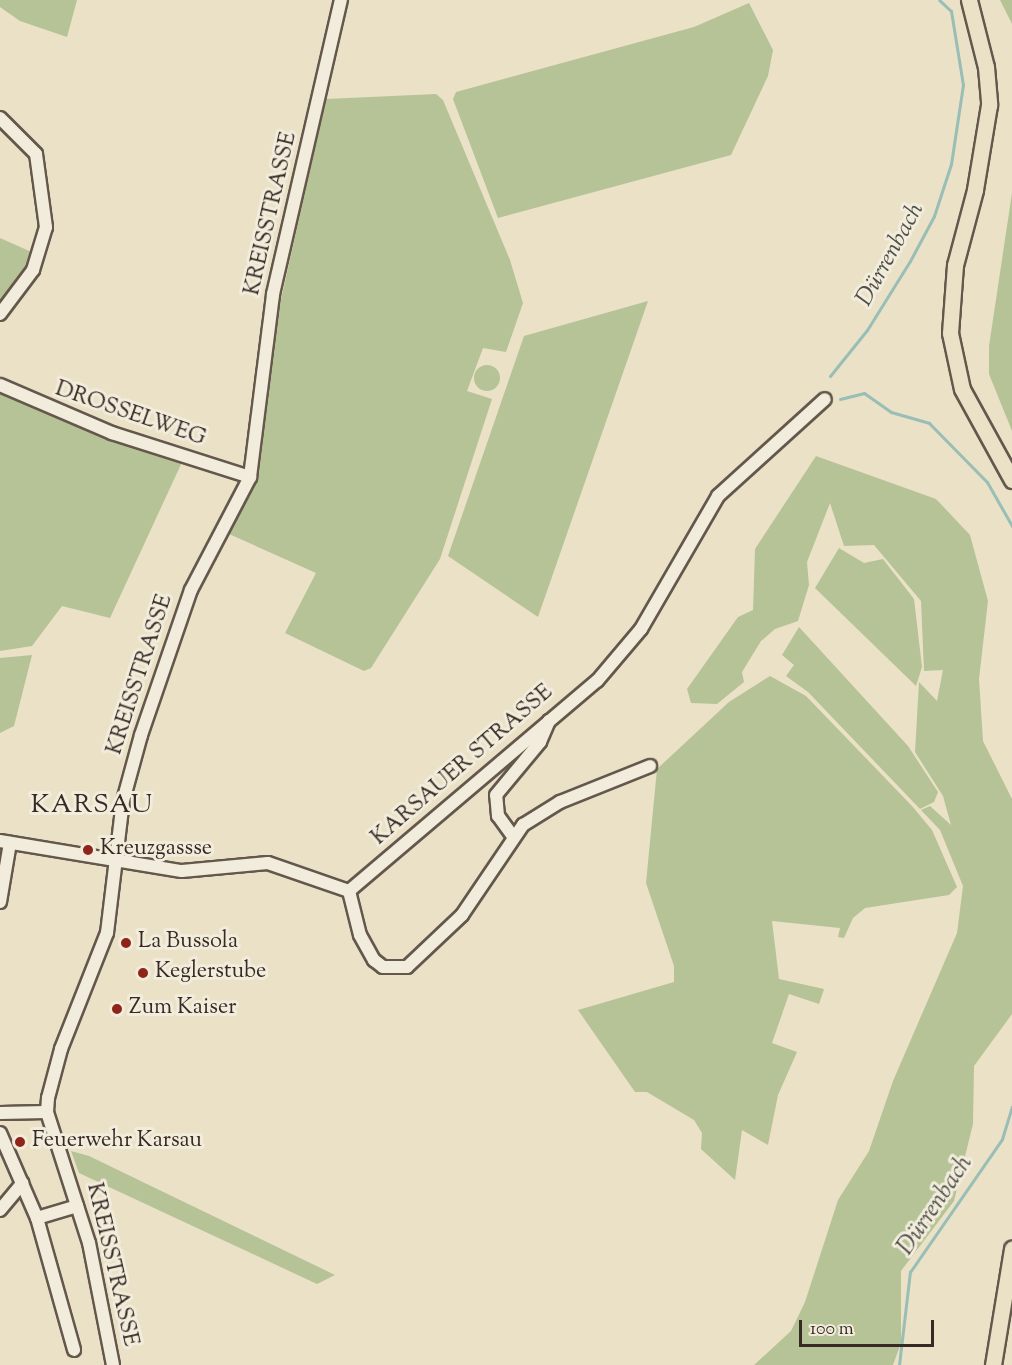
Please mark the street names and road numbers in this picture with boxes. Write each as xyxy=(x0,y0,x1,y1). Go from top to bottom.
street label: KREISSTRASSE xyxy=(240,130,304,298)
street label: DROSSELWEG xyxy=(51,377,209,453)
street label: KREISSTRASSE xyxy=(103,592,179,758)
street label: KARSAUER STRASSE xyxy=(367,680,559,852)
street label: KREISSTRASSE xyxy=(79,1181,143,1349)

